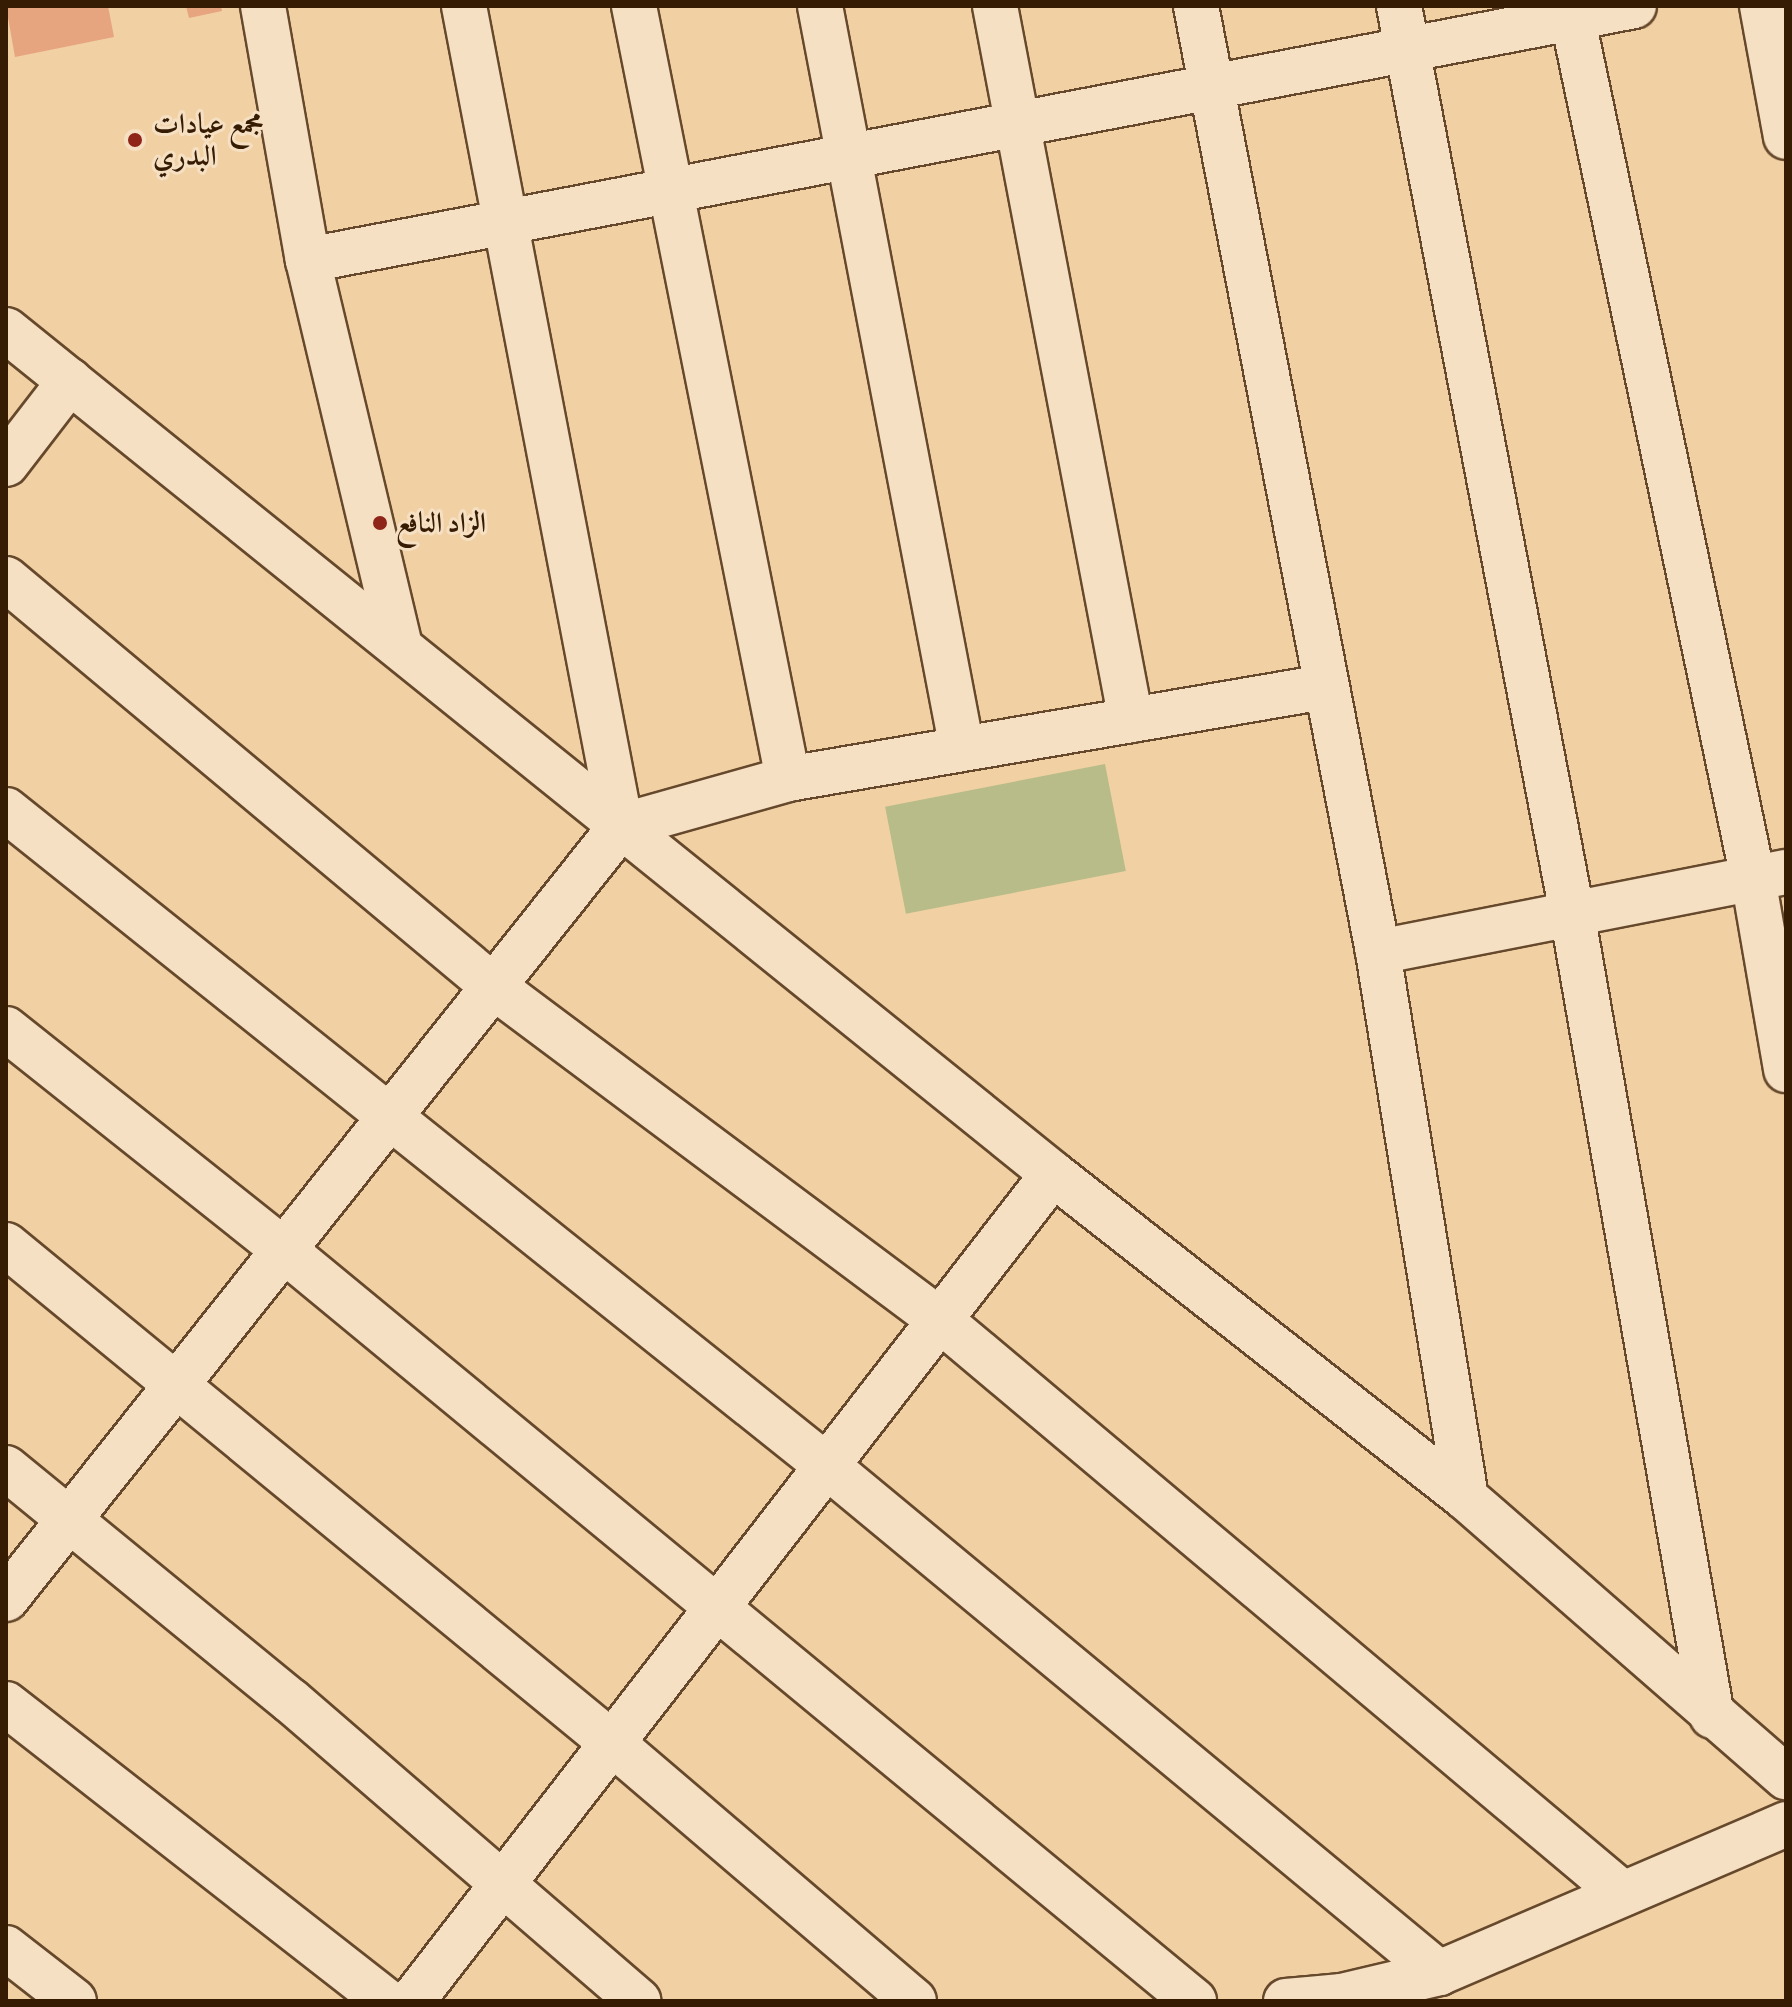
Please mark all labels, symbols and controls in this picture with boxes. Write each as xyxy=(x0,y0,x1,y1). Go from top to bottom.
place label: مجمع عيادات البدري xyxy=(153,107,263,173)
marker: مجمع عيادات البدري xyxy=(124,129,146,151)
place label: الزاد النافع xyxy=(396,506,486,540)
marker: الزاد النافع xyxy=(371,514,389,532)

